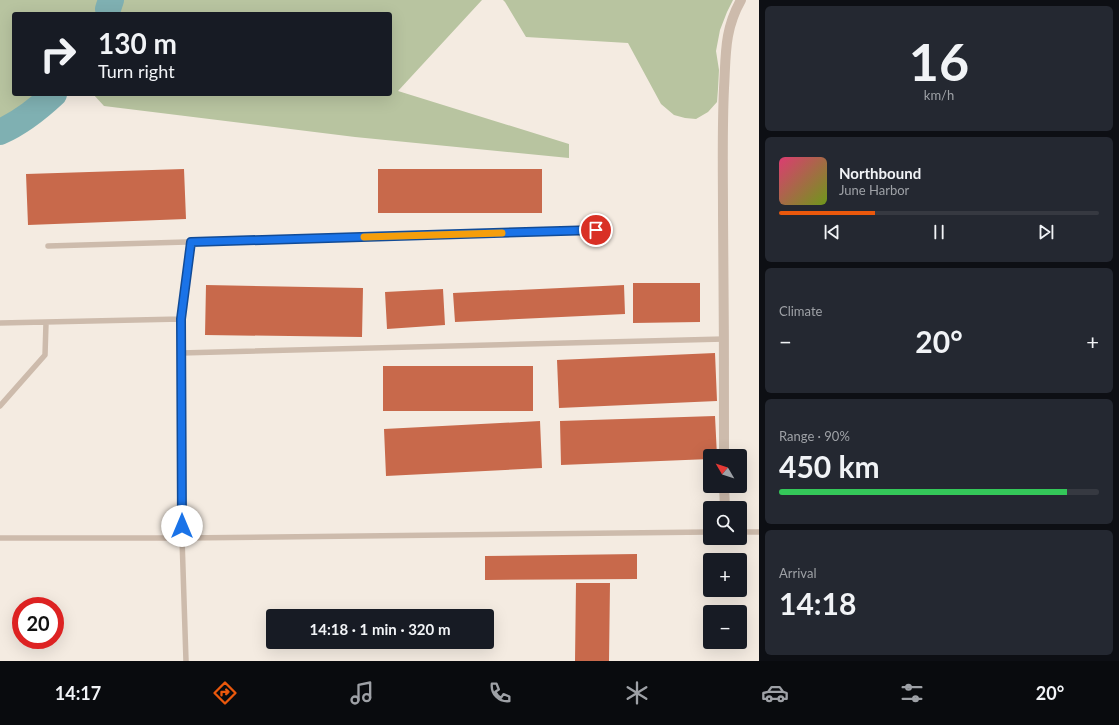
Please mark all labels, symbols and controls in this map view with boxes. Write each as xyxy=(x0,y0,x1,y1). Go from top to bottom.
text: 130 m xyxy=(98,26,177,60)
icon: right xyxy=(32,28,84,80)
text: 16 xyxy=(909,30,969,92)
text: Turn right xyxy=(98,60,175,82)
text: km/h xyxy=(924,87,954,103)
text: Northbound xyxy=(839,164,921,182)
text: June Harbor xyxy=(839,182,909,198)
pin xyxy=(579,213,613,247)
icon: arrive xyxy=(585,219,607,241)
icon: previous xyxy=(821,221,843,243)
icon: pause xyxy=(928,221,950,243)
icon: next xyxy=(1035,221,1057,243)
text: Climate xyxy=(779,303,822,319)
text: 20° xyxy=(915,323,963,359)
text: − xyxy=(779,328,792,355)
text: + xyxy=(1086,328,1099,355)
text: Range · 90% xyxy=(779,428,850,444)
text: 450 km xyxy=(779,448,880,484)
north arrow xyxy=(703,449,747,493)
map controls xyxy=(703,449,747,649)
button: search xyxy=(703,501,747,545)
position arrow xyxy=(161,505,203,547)
button: + xyxy=(703,553,747,597)
text: Arrival xyxy=(779,565,816,581)
text: 14:18 xyxy=(779,585,856,621)
speed limit sign: 20 xyxy=(12,597,64,649)
button: − xyxy=(703,605,747,649)
text: 14:18 · 1 min · 320 m xyxy=(310,620,450,638)
icon: directions xyxy=(211,679,239,707)
icon: music xyxy=(348,679,376,707)
icon: phone xyxy=(486,679,514,707)
icon: climate xyxy=(623,679,651,707)
icon: car xyxy=(761,679,789,707)
icon: filters xyxy=(898,679,926,707)
text: 14:17 xyxy=(55,682,101,704)
text: 20° xyxy=(1036,682,1064,704)

